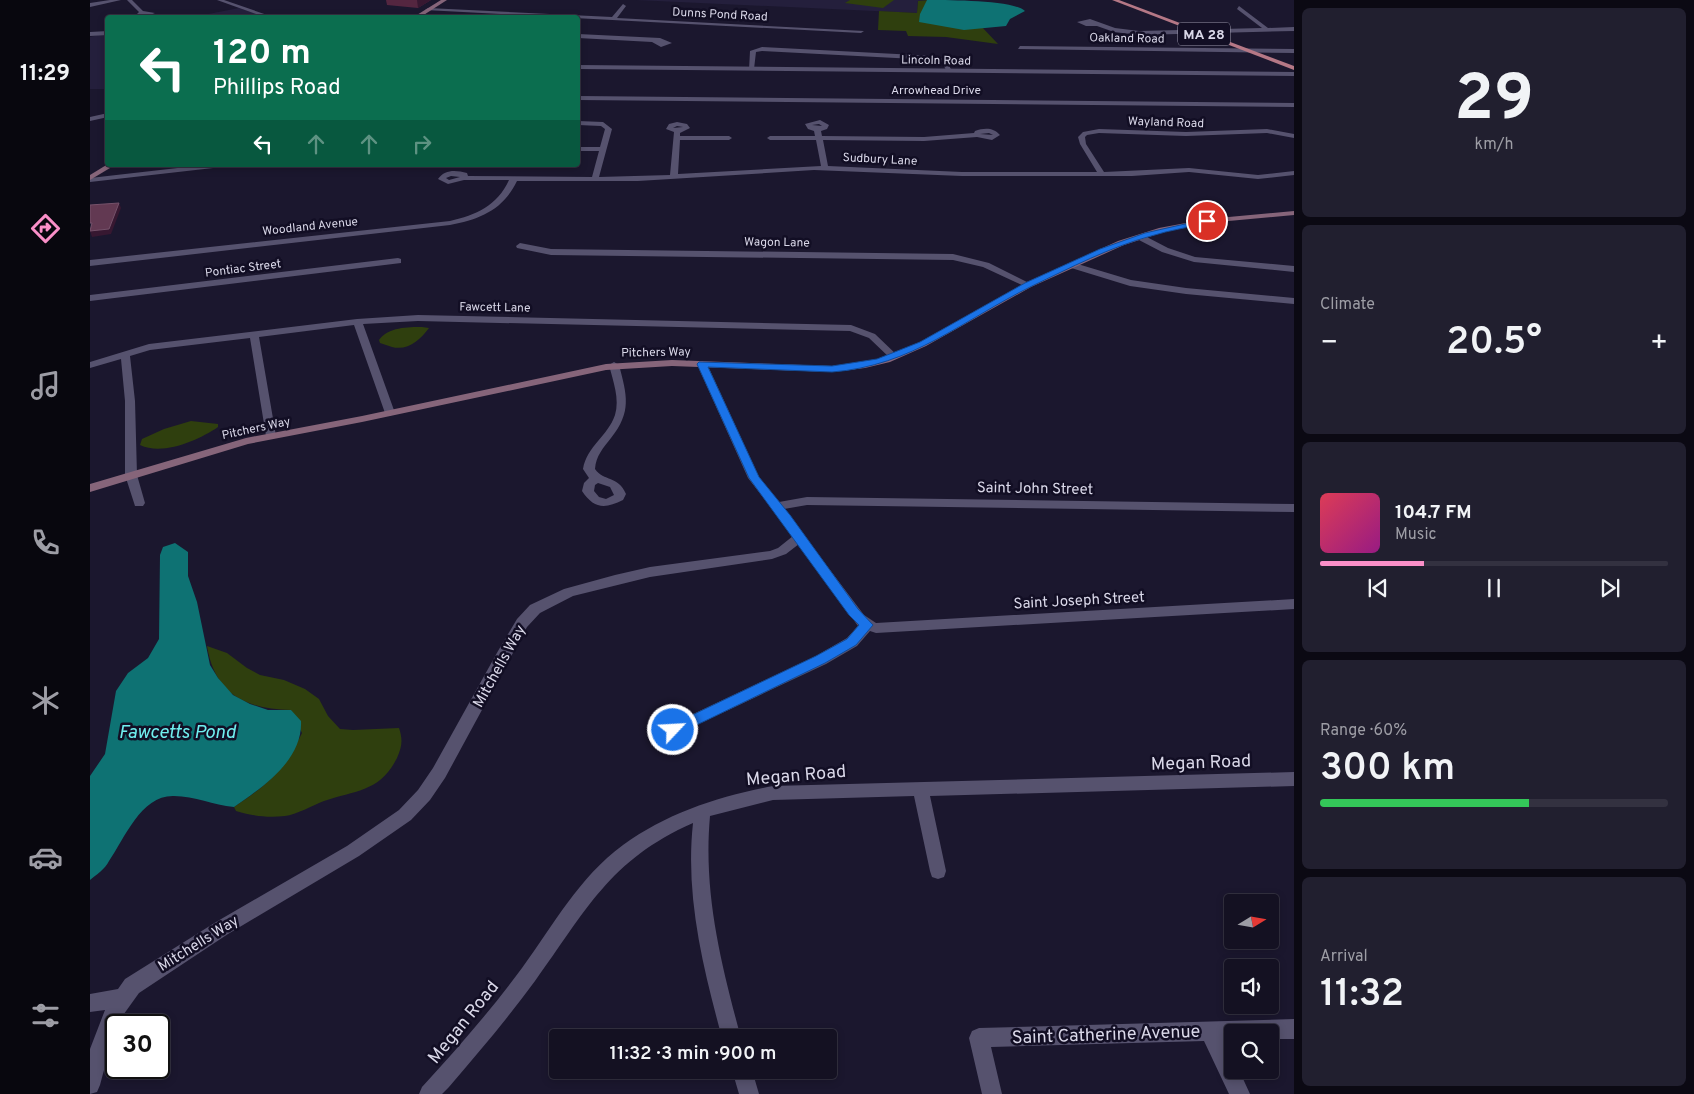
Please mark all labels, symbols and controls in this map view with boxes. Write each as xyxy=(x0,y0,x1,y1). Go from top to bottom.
street label: Dunns Pond Road xyxy=(672,5,768,25)
road number: MA 28 xyxy=(1178,22,1230,46)
street label: Oakland Road xyxy=(1089,30,1165,48)
text: 120 m xyxy=(213,32,311,76)
icon: left xyxy=(130,35,195,100)
street label: Lincoln Road xyxy=(901,52,971,70)
text: 11:29 xyxy=(20,61,70,88)
text: 29 xyxy=(1454,61,1534,143)
text: Phillips Road xyxy=(213,75,341,102)
street label: Arrowhead Drive xyxy=(891,83,981,99)
street label: Wayland Road xyxy=(1128,114,1204,132)
icon: left xyxy=(249,130,277,158)
icon: ahead xyxy=(302,130,330,158)
icon: ahead xyxy=(355,130,383,158)
icon: right xyxy=(408,130,436,158)
text: km/h xyxy=(1475,135,1513,155)
street label: Sudbury Lane xyxy=(842,150,918,170)
pin xyxy=(1186,200,1228,242)
icon: arrive xyxy=(1193,207,1221,235)
icon: directions xyxy=(28,211,63,246)
street label: Woodland Avenue xyxy=(261,214,359,240)
street label: Wagon Lane xyxy=(744,234,810,252)
street label: Pontiac Street xyxy=(204,256,282,282)
text: Climate xyxy=(1320,295,1375,315)
street label: Fawcett Lane xyxy=(459,299,531,317)
text: 20.5° xyxy=(1446,319,1542,368)
text: − xyxy=(1320,326,1338,362)
text: + xyxy=(1650,326,1668,362)
street label: Pitchers Way xyxy=(621,344,691,362)
icon: music xyxy=(28,368,63,403)
street label: Pitchers Way xyxy=(220,414,292,444)
street label: Saint John Street xyxy=(977,479,1093,500)
text: 104.7 FM xyxy=(1395,501,1472,525)
icon: phone xyxy=(28,525,63,560)
text: Music xyxy=(1395,525,1436,545)
icon: previous xyxy=(1364,574,1392,602)
icon: pause xyxy=(1480,574,1508,602)
icon: next xyxy=(1596,574,1624,602)
street label: Saint Joseph Street xyxy=(1013,589,1145,614)
street label: Mitchells Way xyxy=(470,622,531,711)
icon: climate xyxy=(28,683,63,718)
position arrow xyxy=(646,703,698,755)
water label: Fawcetts Pond xyxy=(118,721,237,745)
text: Range · 60% xyxy=(1320,721,1407,741)
text: 300 km xyxy=(1320,745,1455,794)
street label: Megan Road xyxy=(1150,750,1252,777)
street label: Megan Road xyxy=(745,761,847,792)
icon: car xyxy=(28,840,63,875)
north arrow xyxy=(1224,894,1279,949)
map controls xyxy=(1224,894,1279,1079)
street label: Mitchells Way xyxy=(155,912,243,977)
text: Arrival xyxy=(1320,947,1368,967)
button: sound xyxy=(1224,959,1279,1014)
text: 11:32 xyxy=(1320,971,1404,1020)
street label: Megan Road xyxy=(424,977,505,1069)
icon: filters xyxy=(28,998,63,1033)
speed limit sign: 30 xyxy=(105,1014,170,1079)
street label: Saint Catherine Avenue xyxy=(1011,1021,1201,1050)
button: search xyxy=(1224,1024,1279,1079)
text: 11:32 · 3 min · 900 m xyxy=(610,1042,776,1066)

